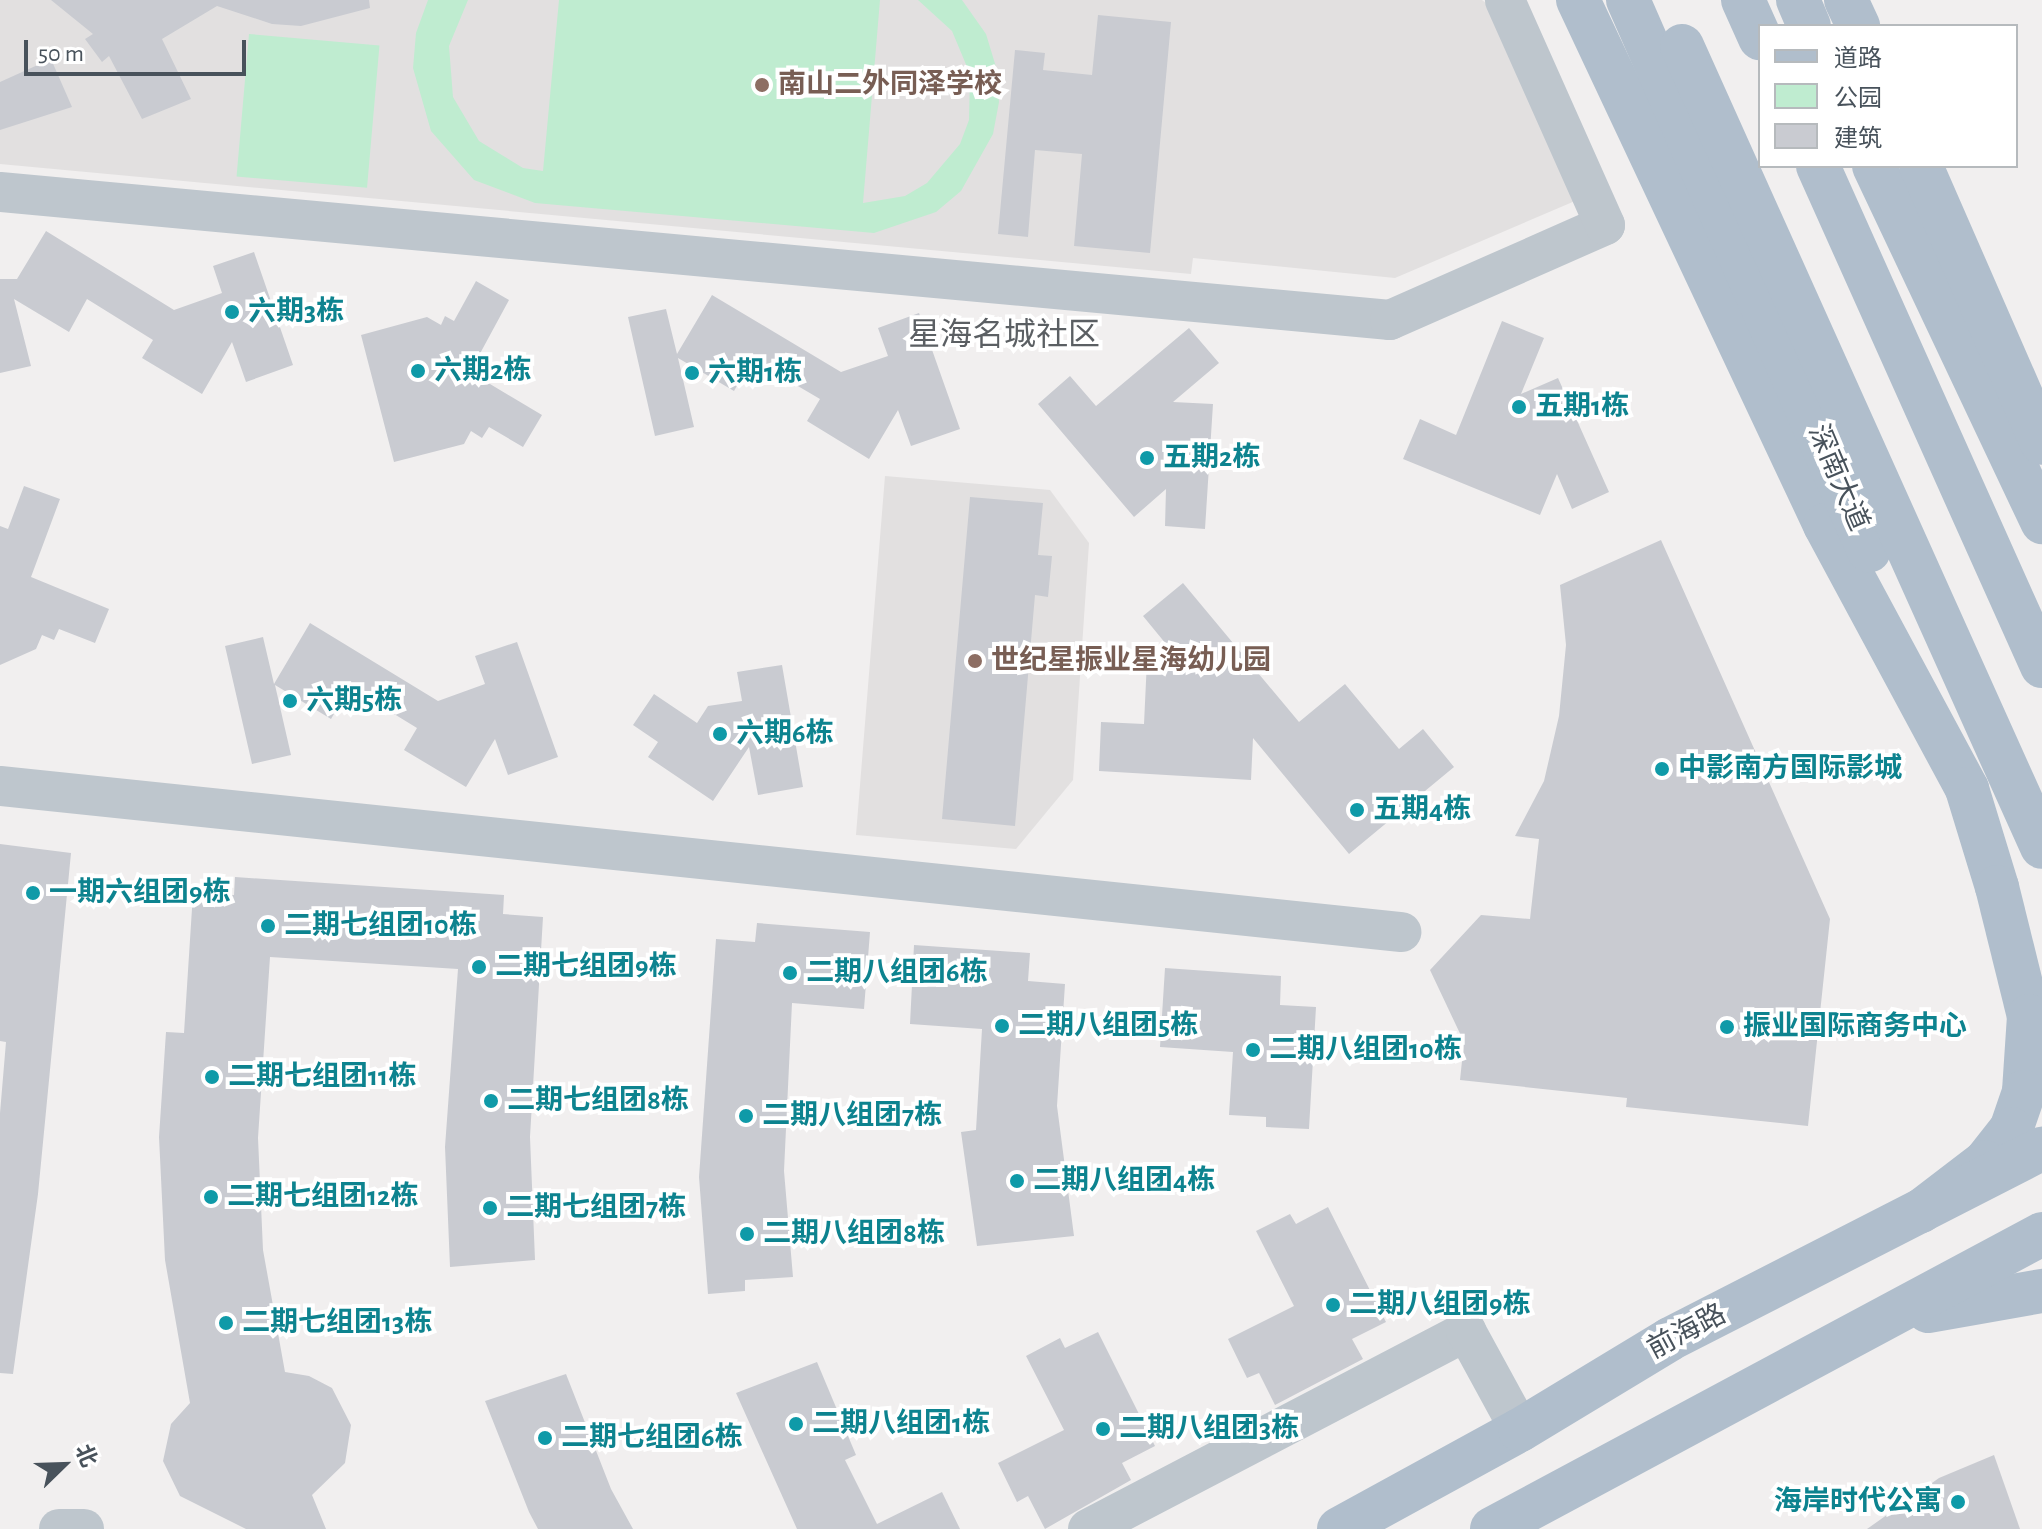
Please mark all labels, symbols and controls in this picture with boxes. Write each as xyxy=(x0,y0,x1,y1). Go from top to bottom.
scale bar xyxy=(28,24,250,74)
legend xyxy=(1758,24,2018,168)
text: 50 m xyxy=(38,42,84,66)
text: 道路 xyxy=(1834,47,1882,71)
place label: 南山二外同泽学校 xyxy=(778,68,1002,102)
marker: 南山二外同泽学校 xyxy=(753,76,771,94)
text: 公园 xyxy=(1834,87,1882,111)
text: 建筑 xyxy=(1834,127,1882,151)
place label: 六期3栋 xyxy=(248,295,344,329)
marker: 六期3栋 xyxy=(223,303,241,321)
district label: 星海名城社区 xyxy=(908,316,1100,354)
place label: 六期2栋 xyxy=(434,354,531,388)
place label: 六期1栋 xyxy=(708,356,802,390)
marker: 六期2栋 xyxy=(409,362,427,380)
marker: 六期1栋 xyxy=(683,364,701,382)
place label: 五期1栋 xyxy=(1535,390,1629,424)
marker: 五期1栋 xyxy=(1510,398,1528,416)
street label: 深南大道 xyxy=(1801,420,1875,536)
place label: 五期2栋 xyxy=(1163,441,1260,475)
marker: 五期2栋 xyxy=(1138,449,1156,467)
place label: 世纪星振业星海幼儿园 xyxy=(991,644,1271,678)
marker: 世纪星振业星海幼儿园 xyxy=(966,652,984,670)
place label: 六期5栋 xyxy=(306,684,402,718)
marker: 六期5栋 xyxy=(281,692,299,710)
place label: 六期6栋 xyxy=(736,717,834,751)
marker: 六期6栋 xyxy=(711,725,729,743)
place label: 中影南方国际影城 xyxy=(1678,752,1902,786)
marker: 中影南方国际影城 xyxy=(1653,760,1671,778)
place label: 五期4栋 xyxy=(1373,793,1471,827)
marker: 五期4栋 xyxy=(1348,801,1366,819)
place label: 一期六组团9栋 xyxy=(49,876,231,910)
marker: 一期六组团9栋 xyxy=(24,884,42,902)
place label: 二期七组团10栋 xyxy=(284,909,477,943)
marker: 二期七组团10栋 xyxy=(259,917,277,935)
place label: 二期七组团9栋 xyxy=(495,950,677,984)
place label: 二期八组团6栋 xyxy=(806,956,988,990)
marker: 二期七组团9栋 xyxy=(470,958,488,976)
marker: 二期八组团6栋 xyxy=(781,964,799,982)
place label: 二期八组团5栋 xyxy=(1018,1009,1198,1043)
place label: 振业国际商务中心 xyxy=(1743,1010,1967,1044)
marker: 二期八组团5栋 xyxy=(993,1017,1011,1035)
marker: 振业国际商务中心 xyxy=(1718,1018,1736,1036)
place label: 二期八组团10栋 xyxy=(1269,1033,1462,1067)
marker: 二期八组团10栋 xyxy=(1244,1041,1262,1059)
place label: 二期七组团11栋 xyxy=(228,1060,416,1094)
marker: 二期七组团11栋 xyxy=(203,1068,221,1086)
place label: 二期七组团8栋 xyxy=(507,1084,689,1118)
marker: 二期七组团8栋 xyxy=(482,1092,500,1110)
place label: 二期八组团7栋 xyxy=(762,1099,942,1133)
marker: 二期八组团7栋 xyxy=(737,1107,755,1125)
place label: 二期八组团4栋 xyxy=(1033,1164,1215,1198)
marker: 二期八组团4栋 xyxy=(1008,1172,1026,1190)
place label: 二期七组团12栋 xyxy=(227,1180,418,1214)
marker: 二期七组团12栋 xyxy=(202,1188,220,1206)
place label: 二期七组团7栋 xyxy=(506,1191,686,1225)
marker: 二期七组团7栋 xyxy=(481,1199,499,1217)
place label: 二期八组团8栋 xyxy=(763,1217,945,1251)
marker: 二期八组团8栋 xyxy=(738,1225,756,1243)
place label: 二期八组团9栋 xyxy=(1349,1288,1531,1322)
marker: 二期八组团9栋 xyxy=(1324,1296,1342,1314)
street label: 前海路 xyxy=(1642,1297,1732,1367)
place label: 二期七组团13栋 xyxy=(242,1306,432,1340)
marker: 二期七组团13栋 xyxy=(217,1314,235,1332)
place label: 二期八组团1栋 xyxy=(812,1407,990,1441)
place label: 二期八组团3栋 xyxy=(1119,1412,1299,1446)
marker: 二期八组团1栋 xyxy=(787,1415,805,1433)
marker: 二期八组团3栋 xyxy=(1094,1420,1112,1438)
place label: 二期七组团6栋 xyxy=(561,1421,743,1455)
north arrow xyxy=(24,1425,104,1505)
marker: 二期七组团6栋 xyxy=(536,1429,554,1447)
text: 北 xyxy=(72,1441,101,1470)
place label: 海岸时代公寓 xyxy=(1774,1485,1942,1519)
marker: 海岸时代公寓 xyxy=(1949,1493,1967,1511)

